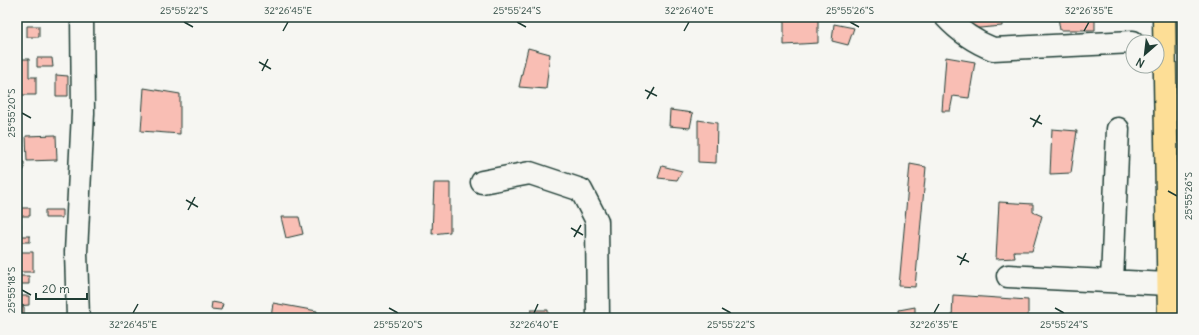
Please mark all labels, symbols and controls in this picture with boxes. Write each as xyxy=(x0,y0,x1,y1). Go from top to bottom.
text: 25°55'22"S xyxy=(160,4,208,17)
text: 32°26'45"E xyxy=(264,4,312,17)
text: 25°55'24"S xyxy=(493,4,541,17)
text: 32°26'40"E xyxy=(664,4,714,17)
text: 25°55'26"S xyxy=(826,4,875,17)
text: 32°26'35"E xyxy=(1065,4,1113,17)
north arrow xyxy=(1125,34,1165,74)
text: N xyxy=(1134,55,1147,71)
text: 25°55'20"S xyxy=(5,88,18,138)
text: 25°55'26"S xyxy=(1182,171,1195,220)
text: 25°55'18"S xyxy=(5,266,18,313)
scale bar xyxy=(36,275,87,301)
text: 20 m xyxy=(42,281,70,296)
text: 32°26'45"E xyxy=(109,318,157,331)
text: 25°55'20"S xyxy=(373,318,423,331)
text: 32°26'40"E xyxy=(509,318,559,331)
text: 25°55'22"S xyxy=(707,318,755,331)
text: 32°26'35"E xyxy=(910,318,958,331)
text: 25°55'24"S xyxy=(1040,318,1088,331)

